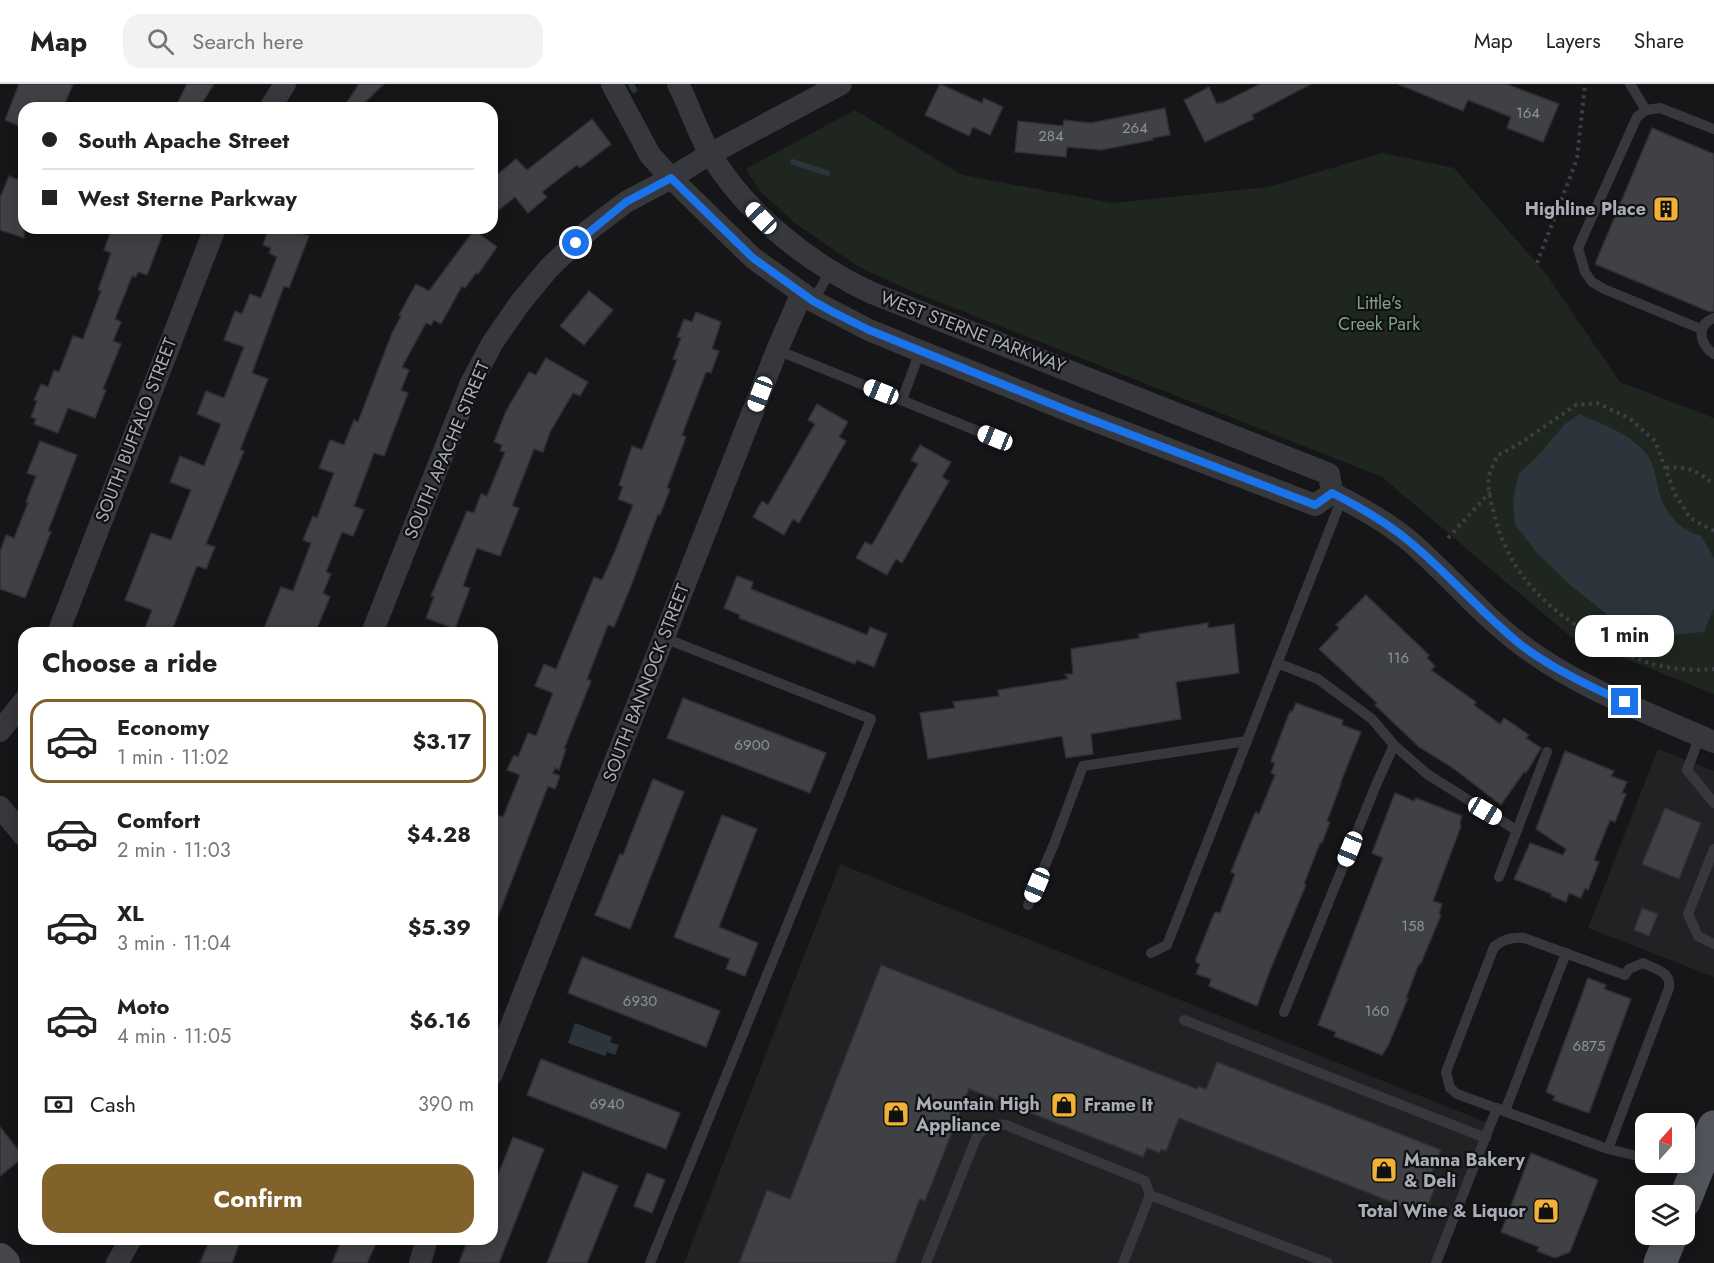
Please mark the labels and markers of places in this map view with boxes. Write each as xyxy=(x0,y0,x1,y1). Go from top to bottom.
building icon: Highline Place xyxy=(1651,194,1681,224)
place label: Highline Place xyxy=(1525,196,1646,222)
shop icon: Frame It xyxy=(1049,1090,1079,1120)
place label: Mountain High Appliance xyxy=(915,1091,1040,1138)
place label: Frame It xyxy=(1084,1092,1153,1118)
shop icon: Mountain High Appliance xyxy=(881,1099,911,1129)
place label: Manna Bakery & Deli xyxy=(1404,1147,1526,1194)
shop icon: Manna Bakery & Deli xyxy=(1369,1155,1399,1185)
shop icon: Total Wine & Liquor xyxy=(1531,1196,1561,1226)
place label: Total Wine & Liquor xyxy=(1358,1198,1527,1224)

